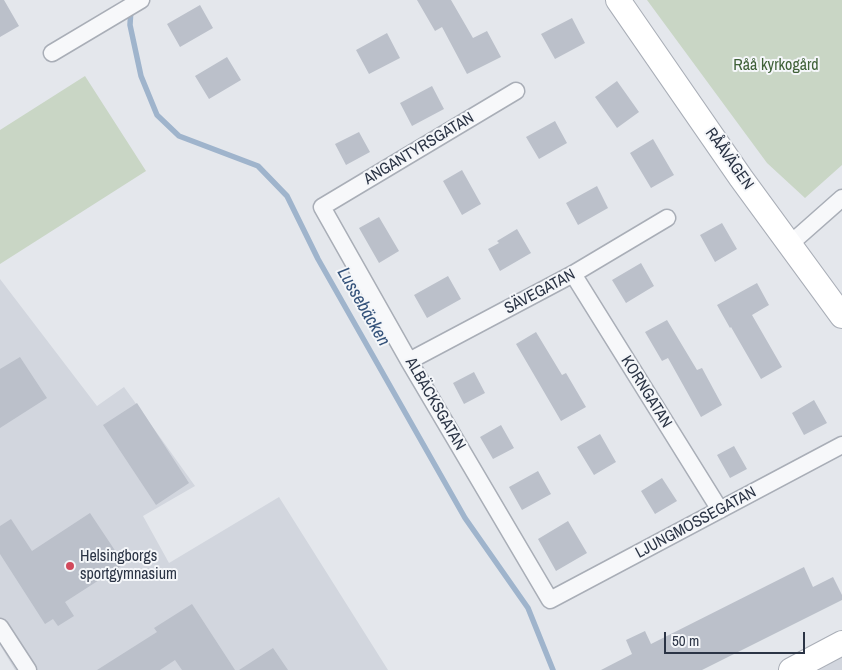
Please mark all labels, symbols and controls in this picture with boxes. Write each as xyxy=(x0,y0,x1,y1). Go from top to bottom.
park label: Råå kyrkogård xyxy=(733,56,819,76)
street label: ANGANTYRSGATAN xyxy=(361,109,477,189)
street label: RÅÅVÄGEN xyxy=(701,124,757,194)
water label: Lussebäcken xyxy=(332,264,394,350)
street label: SÄVEGATAN xyxy=(501,265,579,319)
street label: KORNGATAN xyxy=(616,352,676,432)
street label: ALBÄCKSGATAN xyxy=(401,354,469,454)
street label: LJUNGMOSSEGATAN xyxy=(632,483,760,563)
place label: Helsingborgs sportgymnasium xyxy=(80,547,177,585)
marker: Helsingborgs sportgymnasium xyxy=(64,560,76,572)
scale bar xyxy=(667,622,808,654)
text: 50 m xyxy=(672,630,699,651)

